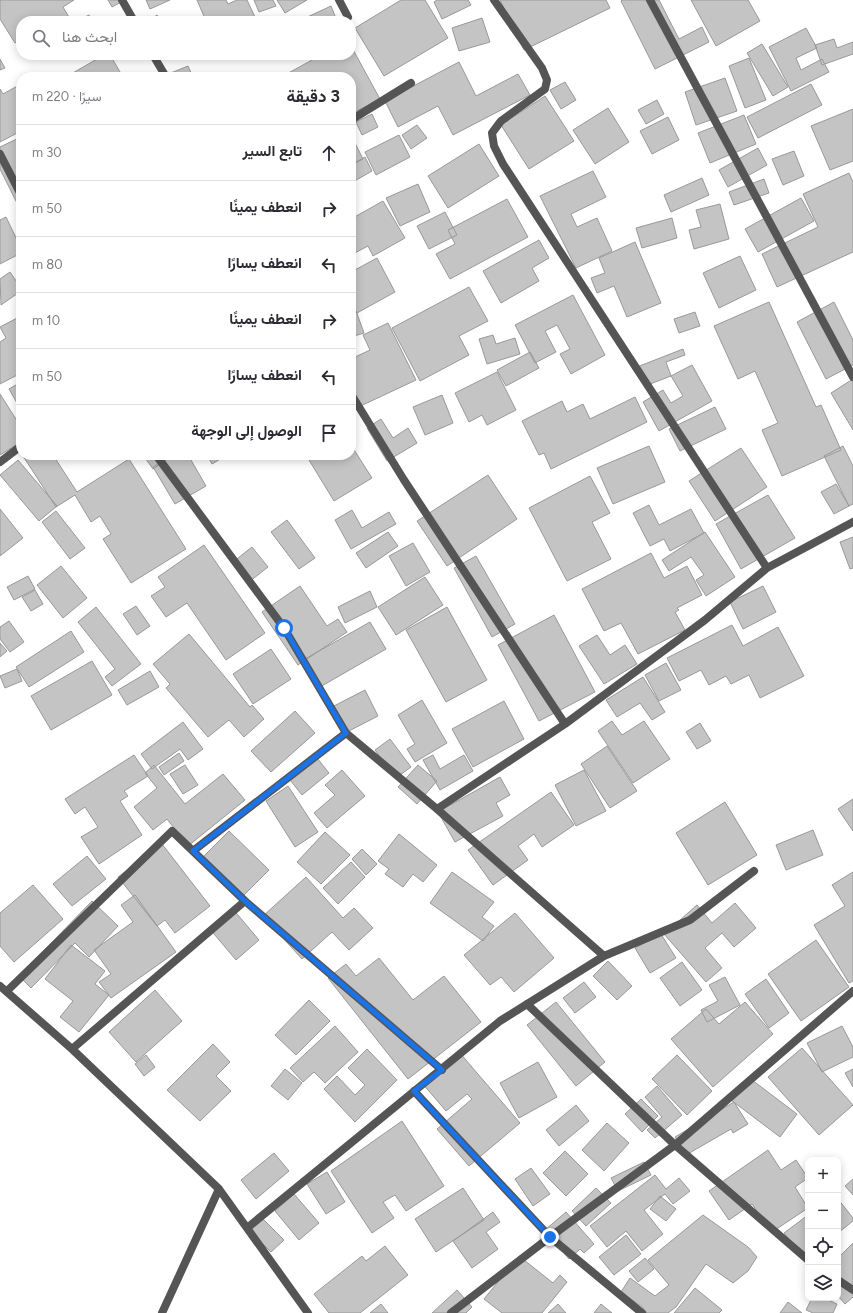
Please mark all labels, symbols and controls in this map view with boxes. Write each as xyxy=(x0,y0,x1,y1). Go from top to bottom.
search box xyxy=(16,16,356,60)
icon: search xyxy=(30,27,52,49)
text: ابحث هنا xyxy=(62,28,117,46)
text: 3 دقيقة xyxy=(286,86,340,106)
text: سيرًا · 220 m xyxy=(32,89,101,104)
text: تابع السير xyxy=(242,142,302,160)
icon: ahead xyxy=(318,142,340,164)
text: 30 m xyxy=(32,145,62,160)
text: انعطف يمينًا xyxy=(229,198,302,216)
icon: right xyxy=(318,198,340,220)
text: 50 m xyxy=(32,201,62,216)
text: انعطف يسارًا xyxy=(227,254,302,272)
icon: left xyxy=(318,254,340,276)
text: 80 m xyxy=(32,257,63,272)
text: انعطف يمينًا xyxy=(229,310,302,328)
icon: right xyxy=(318,310,340,332)
text: 10 m xyxy=(32,313,60,328)
text: انعطف يسارًا xyxy=(227,366,302,384)
icon: left xyxy=(318,366,340,388)
text: 50 m xyxy=(32,369,62,384)
text: الوصول إلى الوجهة xyxy=(191,422,302,440)
icon: arrive xyxy=(318,422,340,444)
route start xyxy=(275,619,293,637)
map controls xyxy=(805,1157,841,1301)
button: + xyxy=(805,1157,841,1193)
button: − xyxy=(805,1193,841,1229)
route end xyxy=(541,1228,559,1246)
button: locate xyxy=(805,1229,841,1265)
button: layers xyxy=(805,1265,841,1301)

